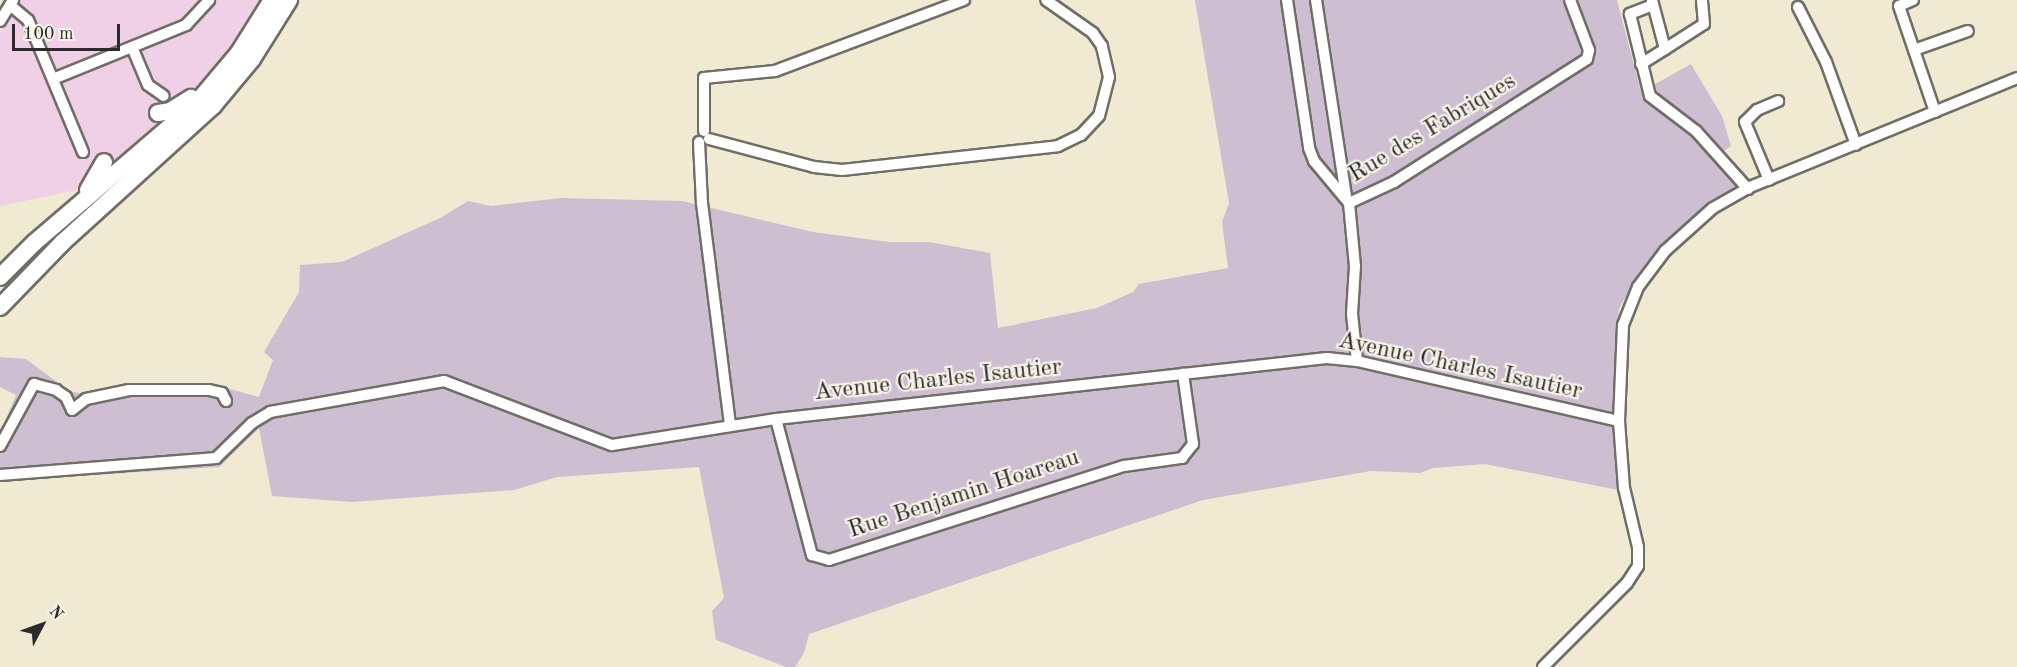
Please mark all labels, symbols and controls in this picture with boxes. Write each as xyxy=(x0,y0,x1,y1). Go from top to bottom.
scale bar xyxy=(15,12,123,50)
text: 100 m xyxy=(23,25,74,43)
street label: Rue des Fabriques xyxy=(1344,68,1522,190)
street label: Avenue Charles Isautier xyxy=(1335,327,1585,407)
street label: Avenue Charles Isautier xyxy=(813,354,1063,408)
street label: Rue Benjamin Hoareau xyxy=(845,444,1083,546)
north arrow xyxy=(12,595,72,655)
text: N xyxy=(46,603,66,623)

